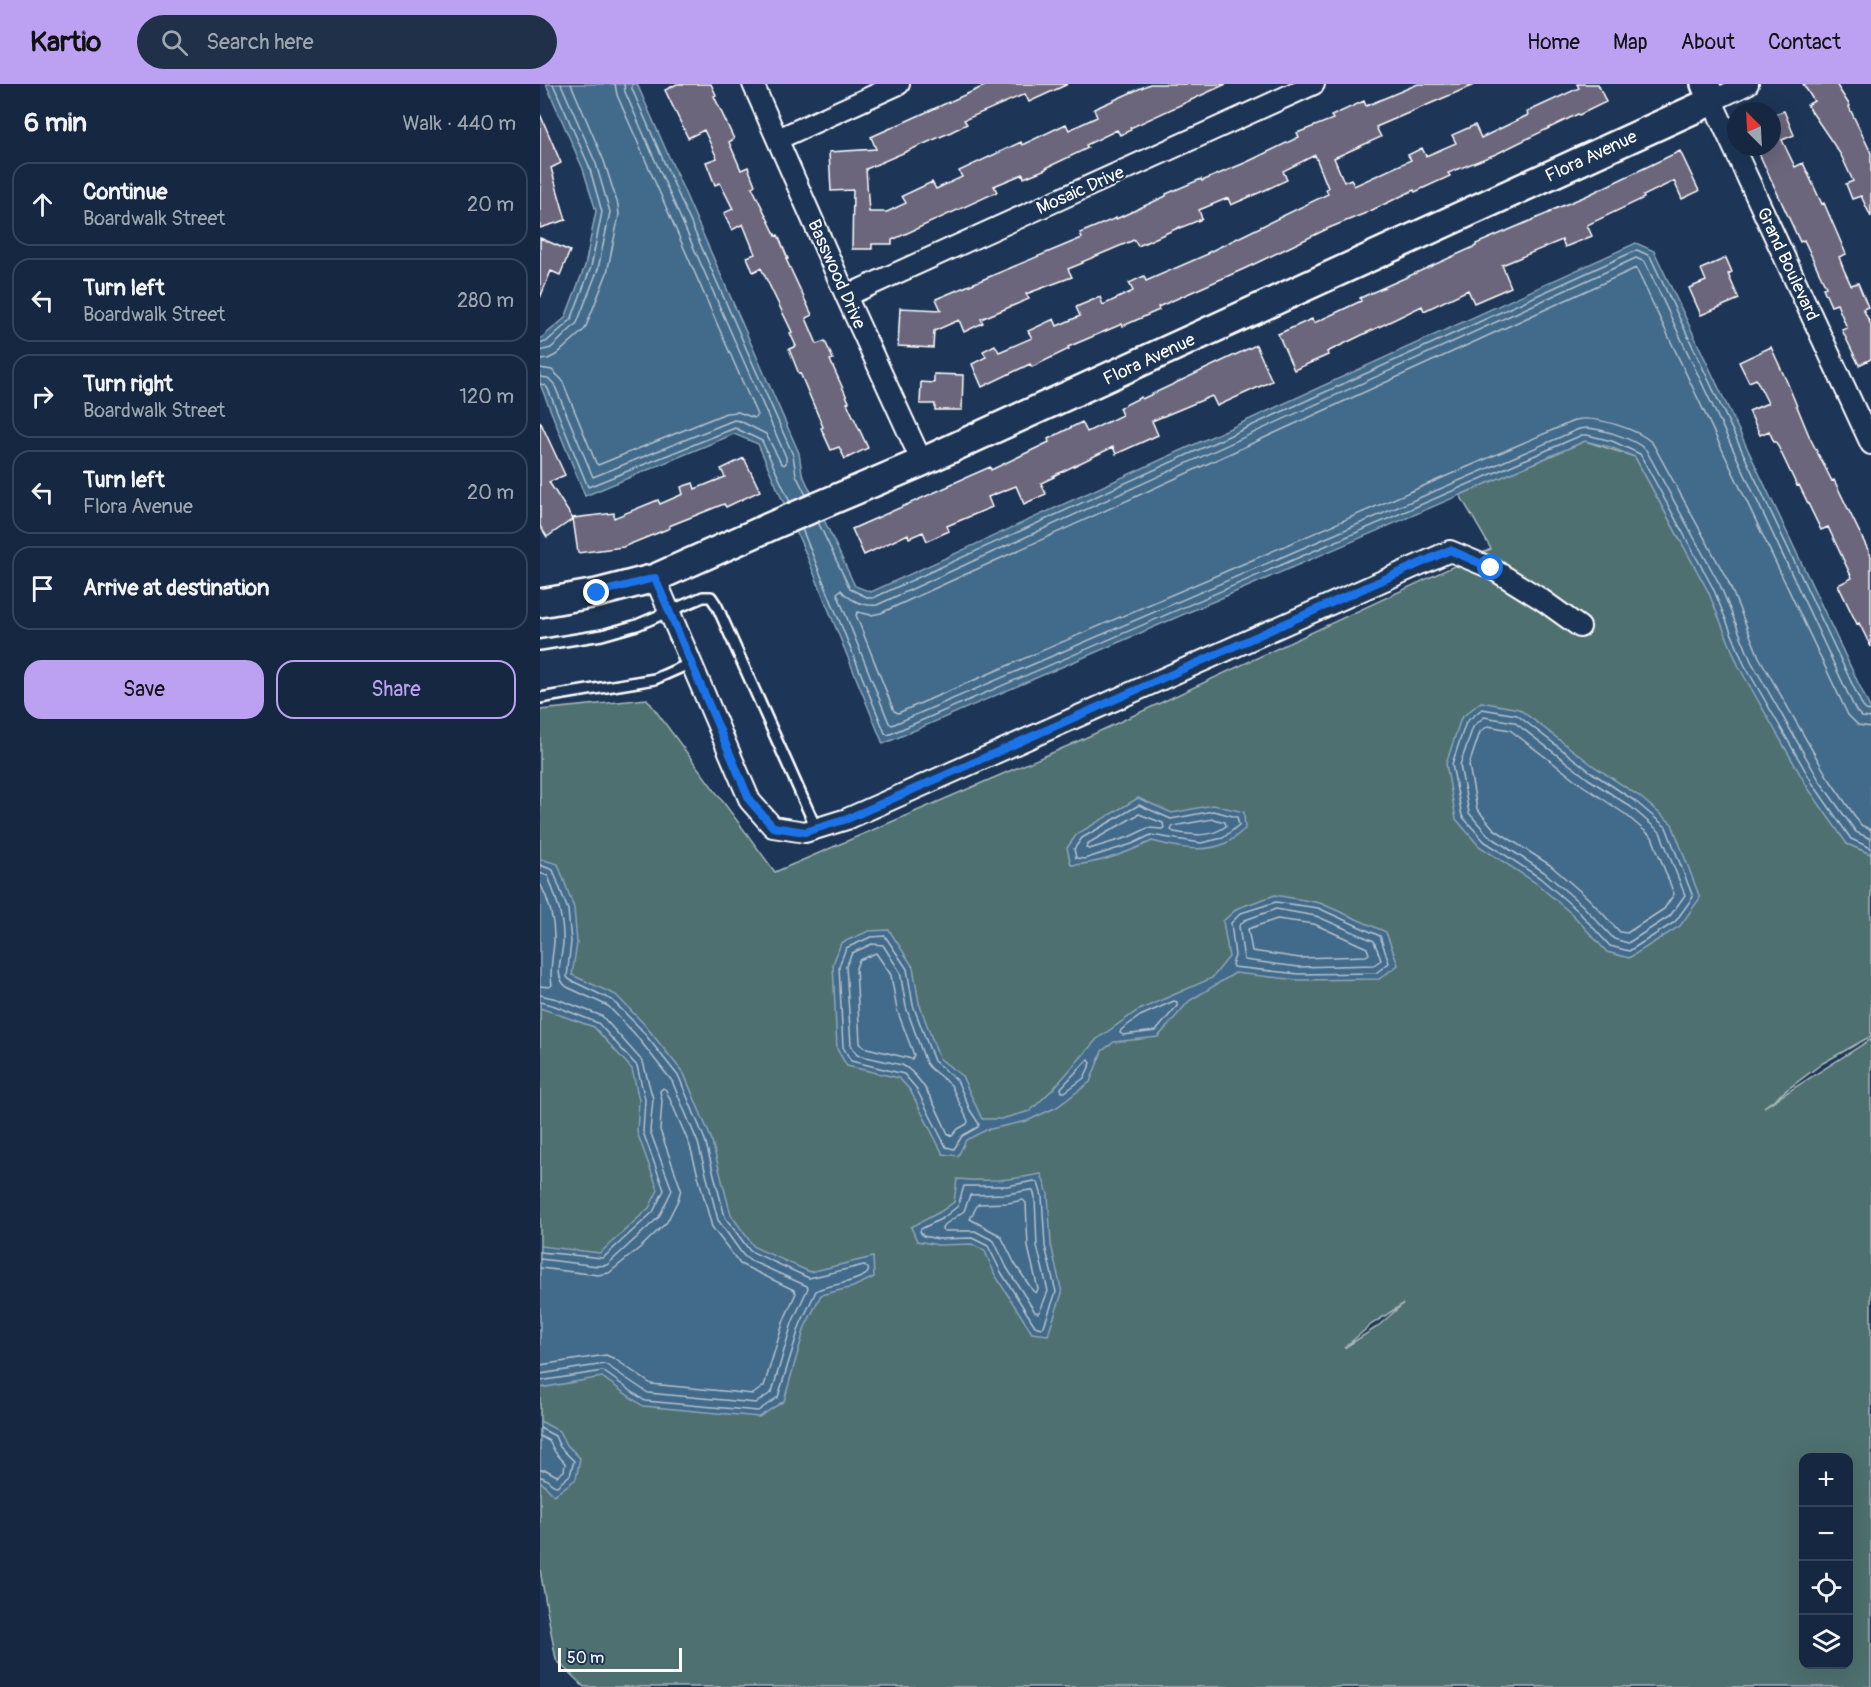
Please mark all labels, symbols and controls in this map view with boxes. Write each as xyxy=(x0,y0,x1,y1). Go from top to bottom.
search box xyxy=(137,15,557,69)
text: Kartio xyxy=(30,25,101,60)
icon: search xyxy=(158,26,191,59)
text: Search here xyxy=(206,28,314,56)
text: Home xyxy=(1527,29,1580,56)
text: Map xyxy=(1613,29,1648,56)
text: About xyxy=(1681,29,1735,56)
text: Contact xyxy=(1768,29,1841,56)
north arrow xyxy=(1727,102,1781,156)
text: 6 min xyxy=(24,107,87,139)
text: Walk · 440 m xyxy=(402,111,516,136)
street label: Flora Avenue xyxy=(1542,125,1641,188)
street label: Mosaic Drive xyxy=(1033,161,1128,220)
text: Continue xyxy=(83,178,167,206)
icon: ahead xyxy=(26,188,59,221)
text: 20 m xyxy=(467,192,514,217)
street label: Grand Boulevard xyxy=(1751,204,1824,325)
text: Boardwalk Street xyxy=(83,206,225,231)
street label: Basswood Drive xyxy=(802,216,871,333)
text: Turn left xyxy=(83,274,165,302)
icon: left xyxy=(26,284,59,317)
text: 280 m xyxy=(457,288,514,313)
text: Boardwalk Street xyxy=(83,302,225,327)
street label: Flora Avenue xyxy=(1100,328,1199,391)
text: Turn right xyxy=(83,370,173,398)
icon: right xyxy=(26,380,59,413)
text: 120 m xyxy=(459,384,514,409)
text: Boardwalk Street xyxy=(83,398,225,423)
text: Turn left xyxy=(83,466,165,494)
icon: left xyxy=(26,476,59,509)
text: 20 m xyxy=(467,480,514,505)
text: Flora Avenue xyxy=(83,494,193,519)
route start xyxy=(1477,554,1503,580)
icon: arrive xyxy=(26,572,59,605)
text: Arrive at destination xyxy=(83,574,269,602)
route end xyxy=(583,579,609,605)
button: Save xyxy=(24,660,264,719)
button: Share xyxy=(276,660,516,719)
map controls xyxy=(1799,1453,1853,1669)
button: + xyxy=(1799,1453,1853,1507)
button: − xyxy=(1799,1507,1853,1561)
button: locate xyxy=(1799,1561,1853,1615)
button: layers xyxy=(1799,1615,1853,1669)
scale bar xyxy=(558,1645,682,1672)
text: 50 m xyxy=(567,1648,604,1668)

